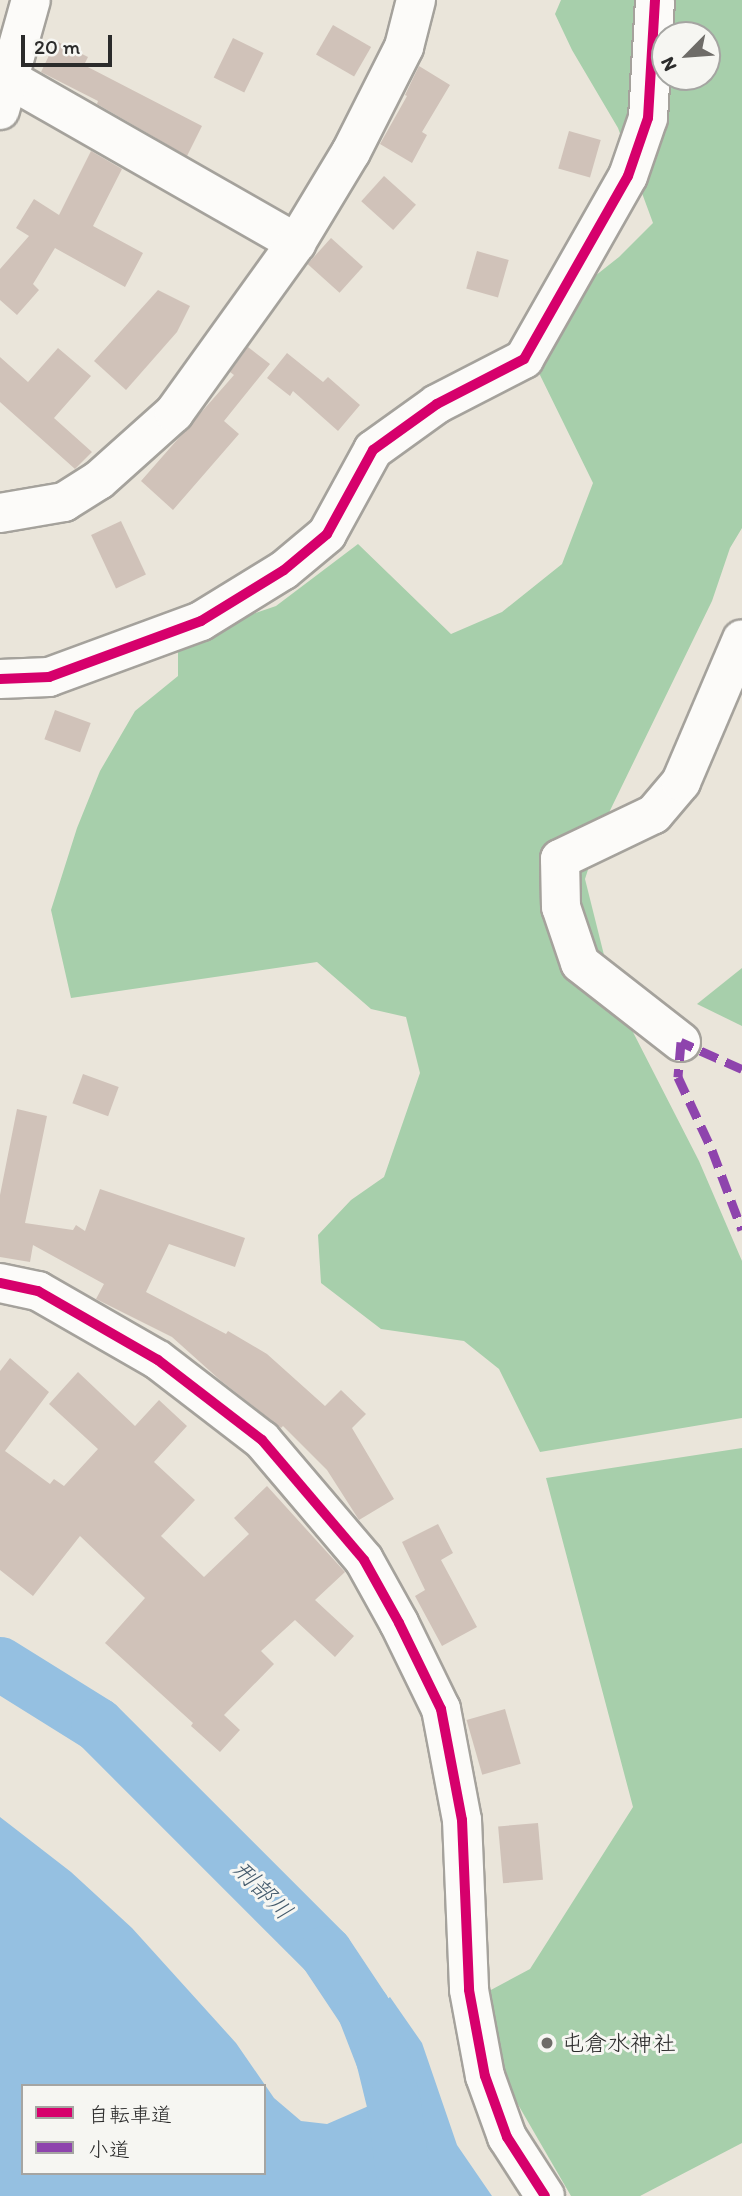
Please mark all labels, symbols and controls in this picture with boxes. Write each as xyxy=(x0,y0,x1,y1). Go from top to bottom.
scale bar xyxy=(24,21,116,65)
north arrow xyxy=(651,21,721,91)
text: 20 m xyxy=(34,34,80,59)
text: N xyxy=(655,54,681,75)
water label: 刑部川 xyxy=(227,1854,299,1926)
place label: 屯倉水神社 xyxy=(561,2029,676,2057)
marker: 屯倉水神社 xyxy=(539,2035,555,2051)
legend xyxy=(21,2084,266,2175)
text: 自転車道 xyxy=(88,2102,172,2127)
text: 小道 xyxy=(88,2137,130,2162)

